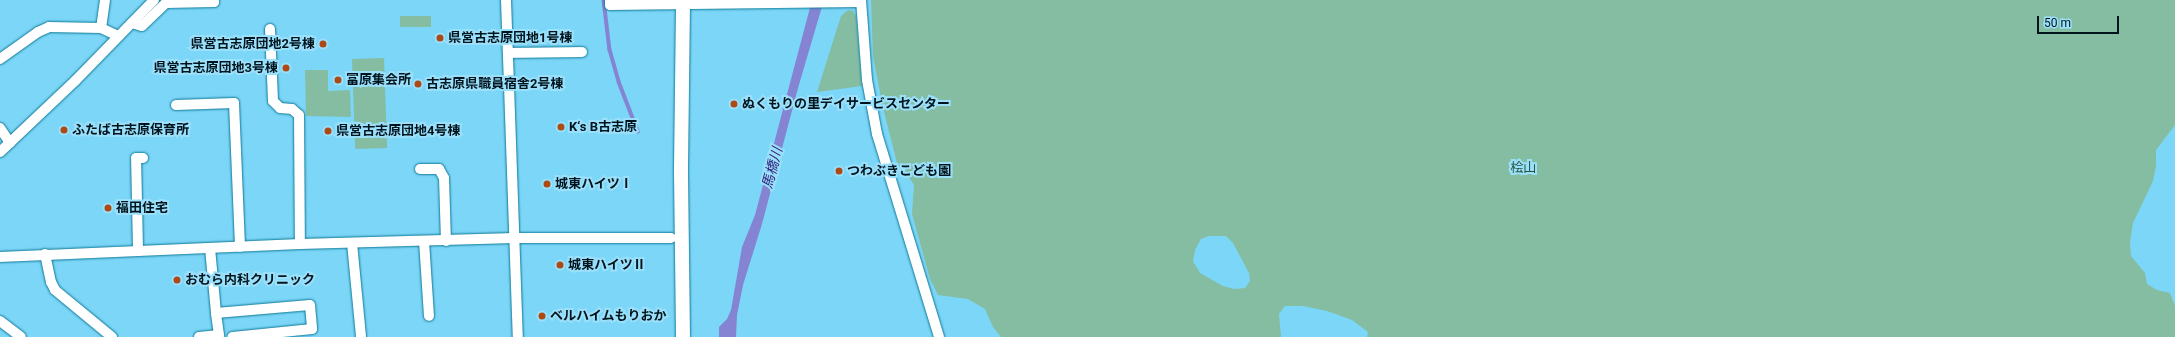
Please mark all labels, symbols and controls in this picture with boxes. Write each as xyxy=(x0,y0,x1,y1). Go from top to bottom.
scale bar xyxy=(2039,8,2121,34)
text: 50 m xyxy=(2044,16,2071,30)
place label: 県営古志原団地1号棟 xyxy=(448,30,572,46)
marker: 県営古志原団地1号棟 xyxy=(435,33,445,43)
place label: 県営古志原団地2号棟 xyxy=(191,36,315,52)
marker: 県営古志原団地2号棟 xyxy=(318,39,328,49)
place label: 県営古志原団地3号棟 xyxy=(154,60,278,76)
marker: 県営古志原団地3号棟 xyxy=(281,63,291,73)
place label: 冨原集会所 xyxy=(346,72,411,88)
marker: 冨原集会所 xyxy=(333,75,343,85)
place label: 古志原県職員宿舎2号棟 xyxy=(426,76,563,92)
marker: 古志原県職員宿舎2号棟 xyxy=(413,79,423,89)
place label: ぬくもりの里デイサービスセンター xyxy=(742,96,950,112)
marker: ぬくもりの里デイサービスセンター xyxy=(729,99,739,109)
place label: K‘s B古志原 xyxy=(569,119,637,135)
place label: ふたば古志原保育所 xyxy=(72,122,189,138)
marker: K‘s B古志原 xyxy=(556,122,566,132)
place label: 県営古志原団地4号棟 xyxy=(336,123,460,139)
marker: ふたば古志原保育所 xyxy=(59,125,69,135)
marker: 県営古志原団地4号棟 xyxy=(323,126,333,136)
water label: 馬橋川 xyxy=(758,146,786,190)
park label: 桧山 xyxy=(1510,160,1536,176)
place label: つわぶきこども園 xyxy=(847,163,951,179)
marker: つわぶきこども園 xyxy=(834,166,844,176)
place label: 城東ハイツⅠ xyxy=(555,176,633,192)
marker: 城東ハイツⅠ xyxy=(542,179,552,189)
place label: 福田住宅 xyxy=(116,200,168,216)
marker: 福田住宅 xyxy=(103,203,113,213)
place label: 城東ハイツⅡ xyxy=(568,257,646,273)
marker: 城東ハイツⅡ xyxy=(555,260,565,270)
place label: おむら内科クリニック xyxy=(185,272,315,288)
marker: おむら内科クリニック xyxy=(172,275,182,285)
place label: ベルハイムもりおか xyxy=(550,308,667,324)
marker: ベルハイムもりおか xyxy=(537,311,547,321)

